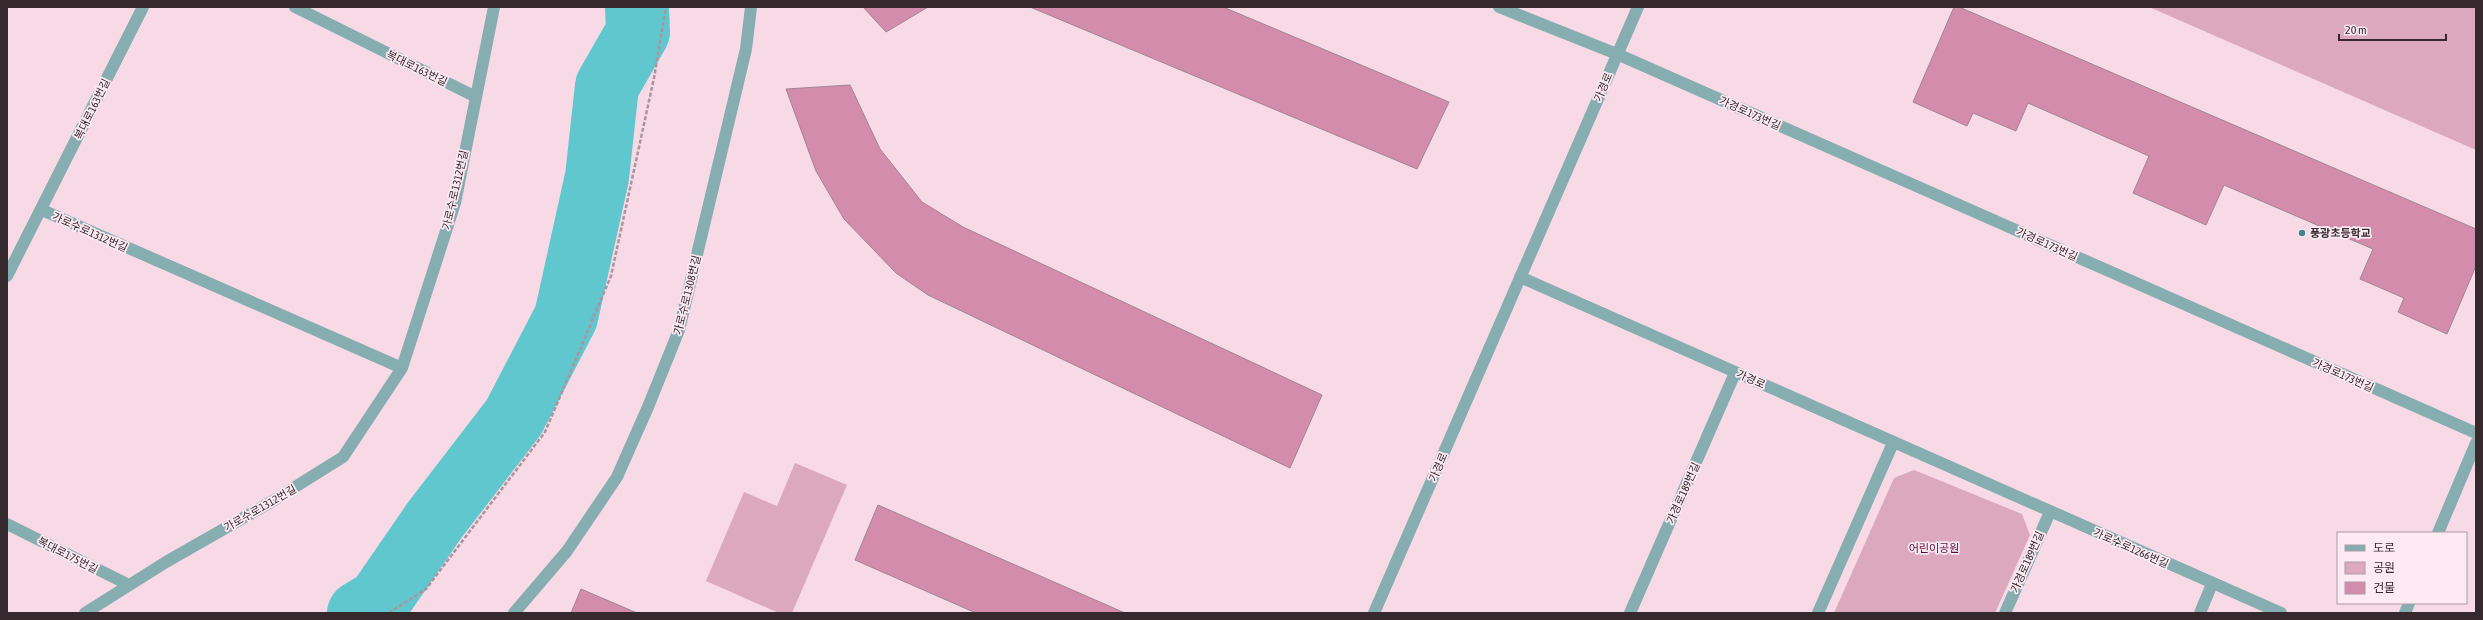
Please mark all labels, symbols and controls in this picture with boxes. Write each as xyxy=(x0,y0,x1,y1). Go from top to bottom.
scale bar xyxy=(2339,16,2446,42)
text: 20 m xyxy=(2345,23,2367,37)
street label: 복대로163번길 xyxy=(385,48,449,88)
street label: 가경로 xyxy=(1592,71,1614,103)
street label: 복대로163번길 xyxy=(72,77,112,141)
street label: 가경로173번길 xyxy=(1717,94,1783,132)
street label: 가로수로1312번길 xyxy=(440,149,470,231)
street label: 가로수로1312번길 xyxy=(50,210,130,254)
street label: 가경로173번길 xyxy=(2014,225,2080,263)
place label: 풍광초등학교 xyxy=(2310,227,2371,239)
marker: 풍광초등학교 xyxy=(2297,228,2307,238)
street label: 가로수로1308번길 xyxy=(671,254,703,336)
street label: 가경로173번길 xyxy=(2310,356,2376,394)
street label: 가경로 xyxy=(1735,367,1767,391)
street label: 가경로 xyxy=(1427,451,1449,483)
street label: 가경로189번길 xyxy=(1664,460,1702,526)
street label: 가로수로1312번길 xyxy=(222,482,298,534)
street label: 가로수로1266번길 xyxy=(2091,526,2171,570)
street label: 가경로189번길 xyxy=(2008,529,2046,595)
legend xyxy=(2337,532,2467,604)
street label: 복대로175번길 xyxy=(36,535,100,575)
text: 도로 xyxy=(2373,541,2395,555)
park label: 어린이공원 xyxy=(1909,542,1959,554)
text: 공원 xyxy=(2373,561,2395,575)
text: 건물 xyxy=(2373,581,2395,595)

